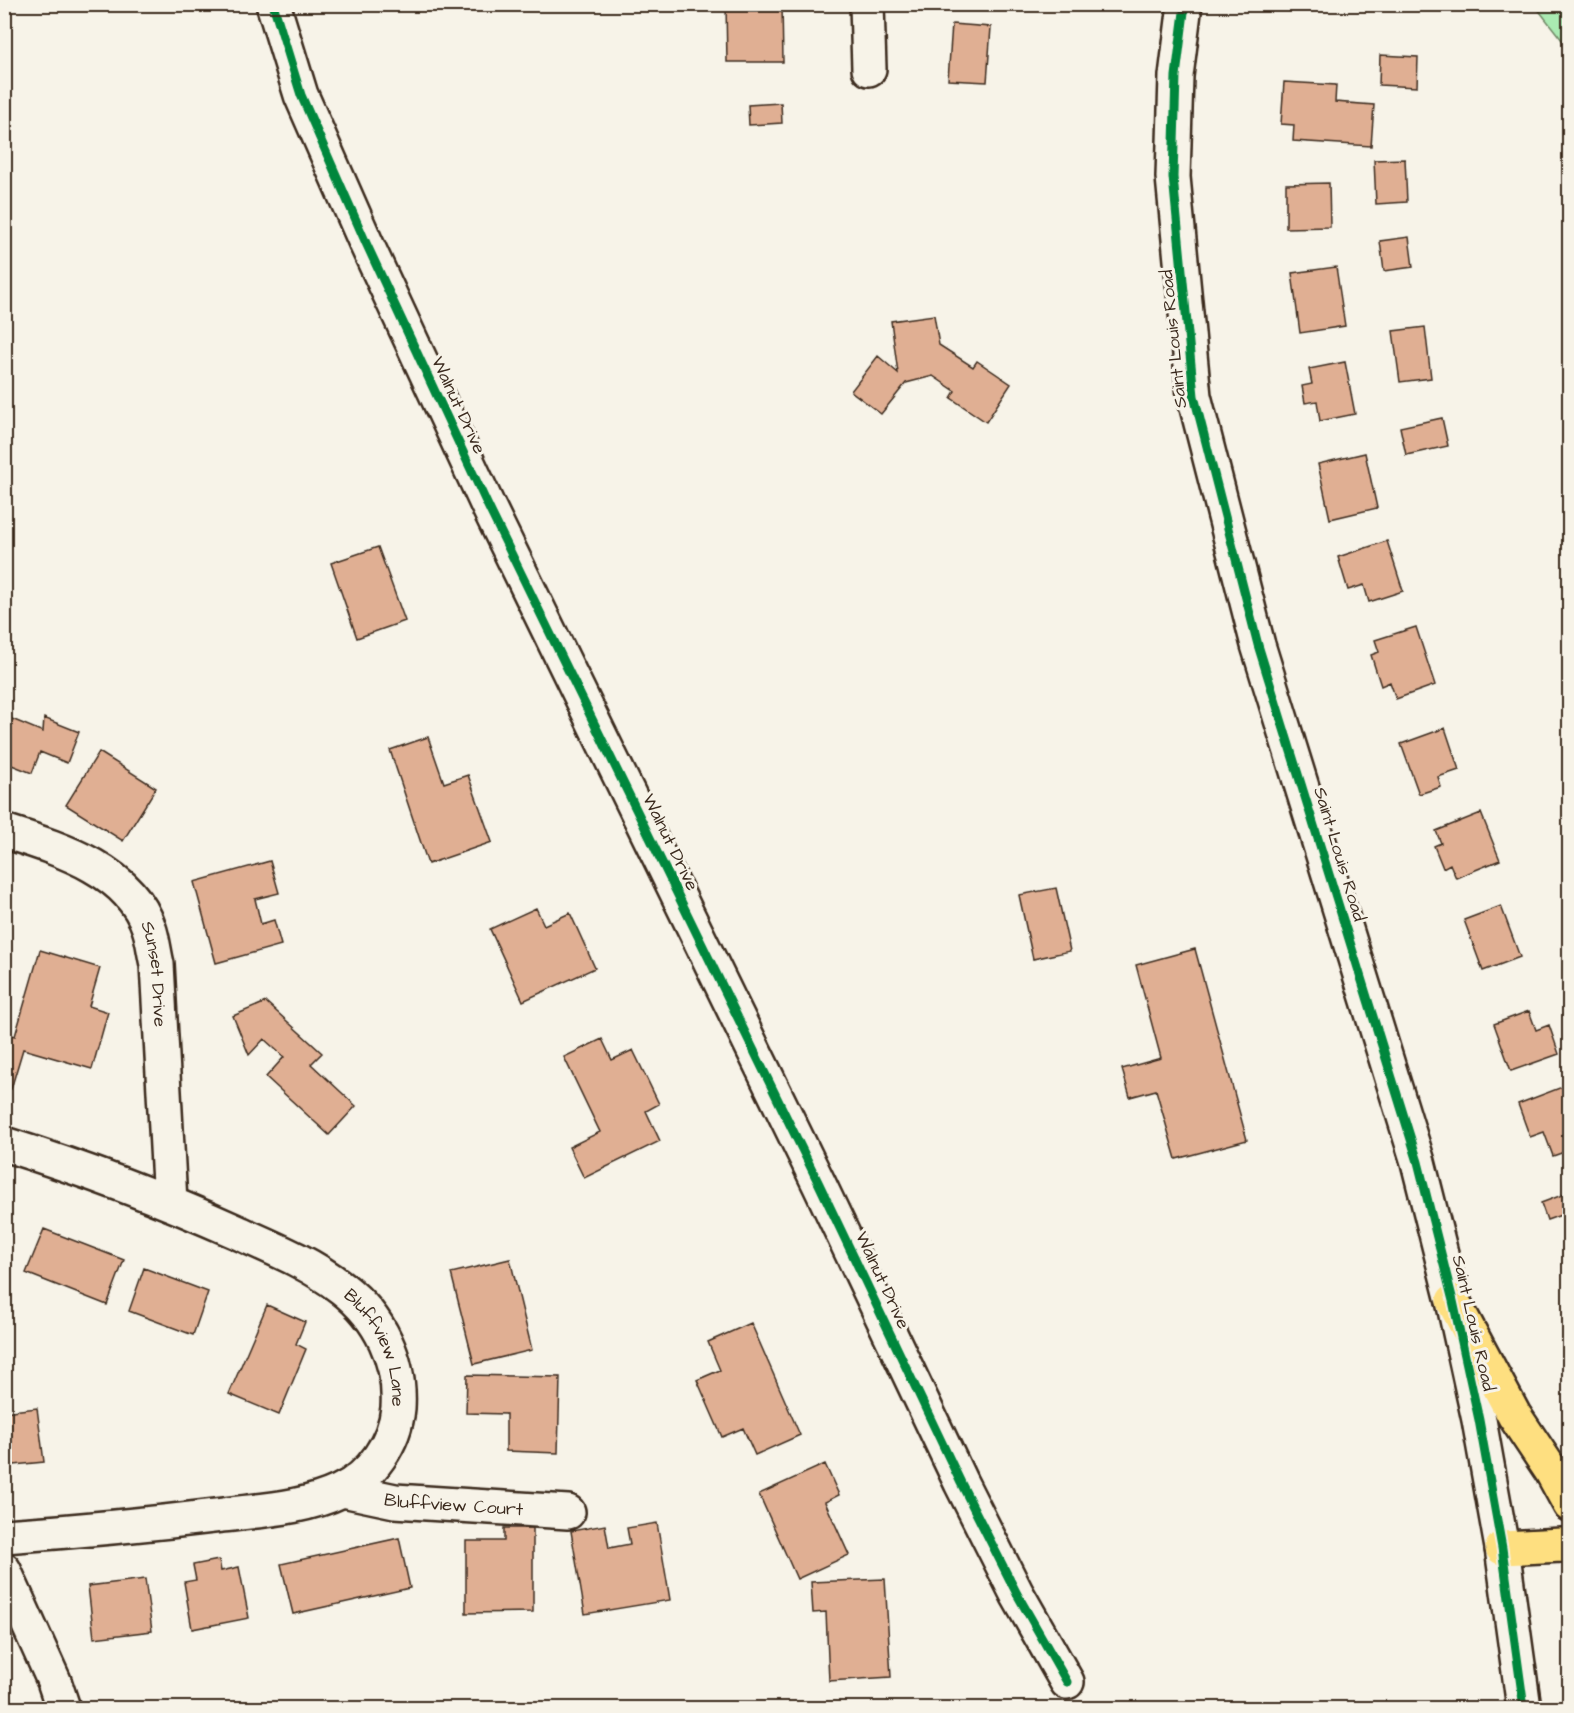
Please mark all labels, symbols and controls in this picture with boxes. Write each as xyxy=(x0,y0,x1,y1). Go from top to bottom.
street label: Saint Louis Road xyxy=(1154,269,1193,409)
street label: Walnut Drive xyxy=(425,352,492,458)
street label: Saint Louis Road xyxy=(1307,784,1372,924)
street label: Walnut Drive xyxy=(636,790,705,895)
street label: Sunset Drive xyxy=(135,918,172,1028)
street label: Walnut Drive xyxy=(849,1227,916,1333)
street label: Saint Louis Road xyxy=(1446,1253,1501,1394)
street label: Bluffview Lane xyxy=(338,1283,410,1407)
street label: Bluffview Court xyxy=(382,1487,525,1522)

